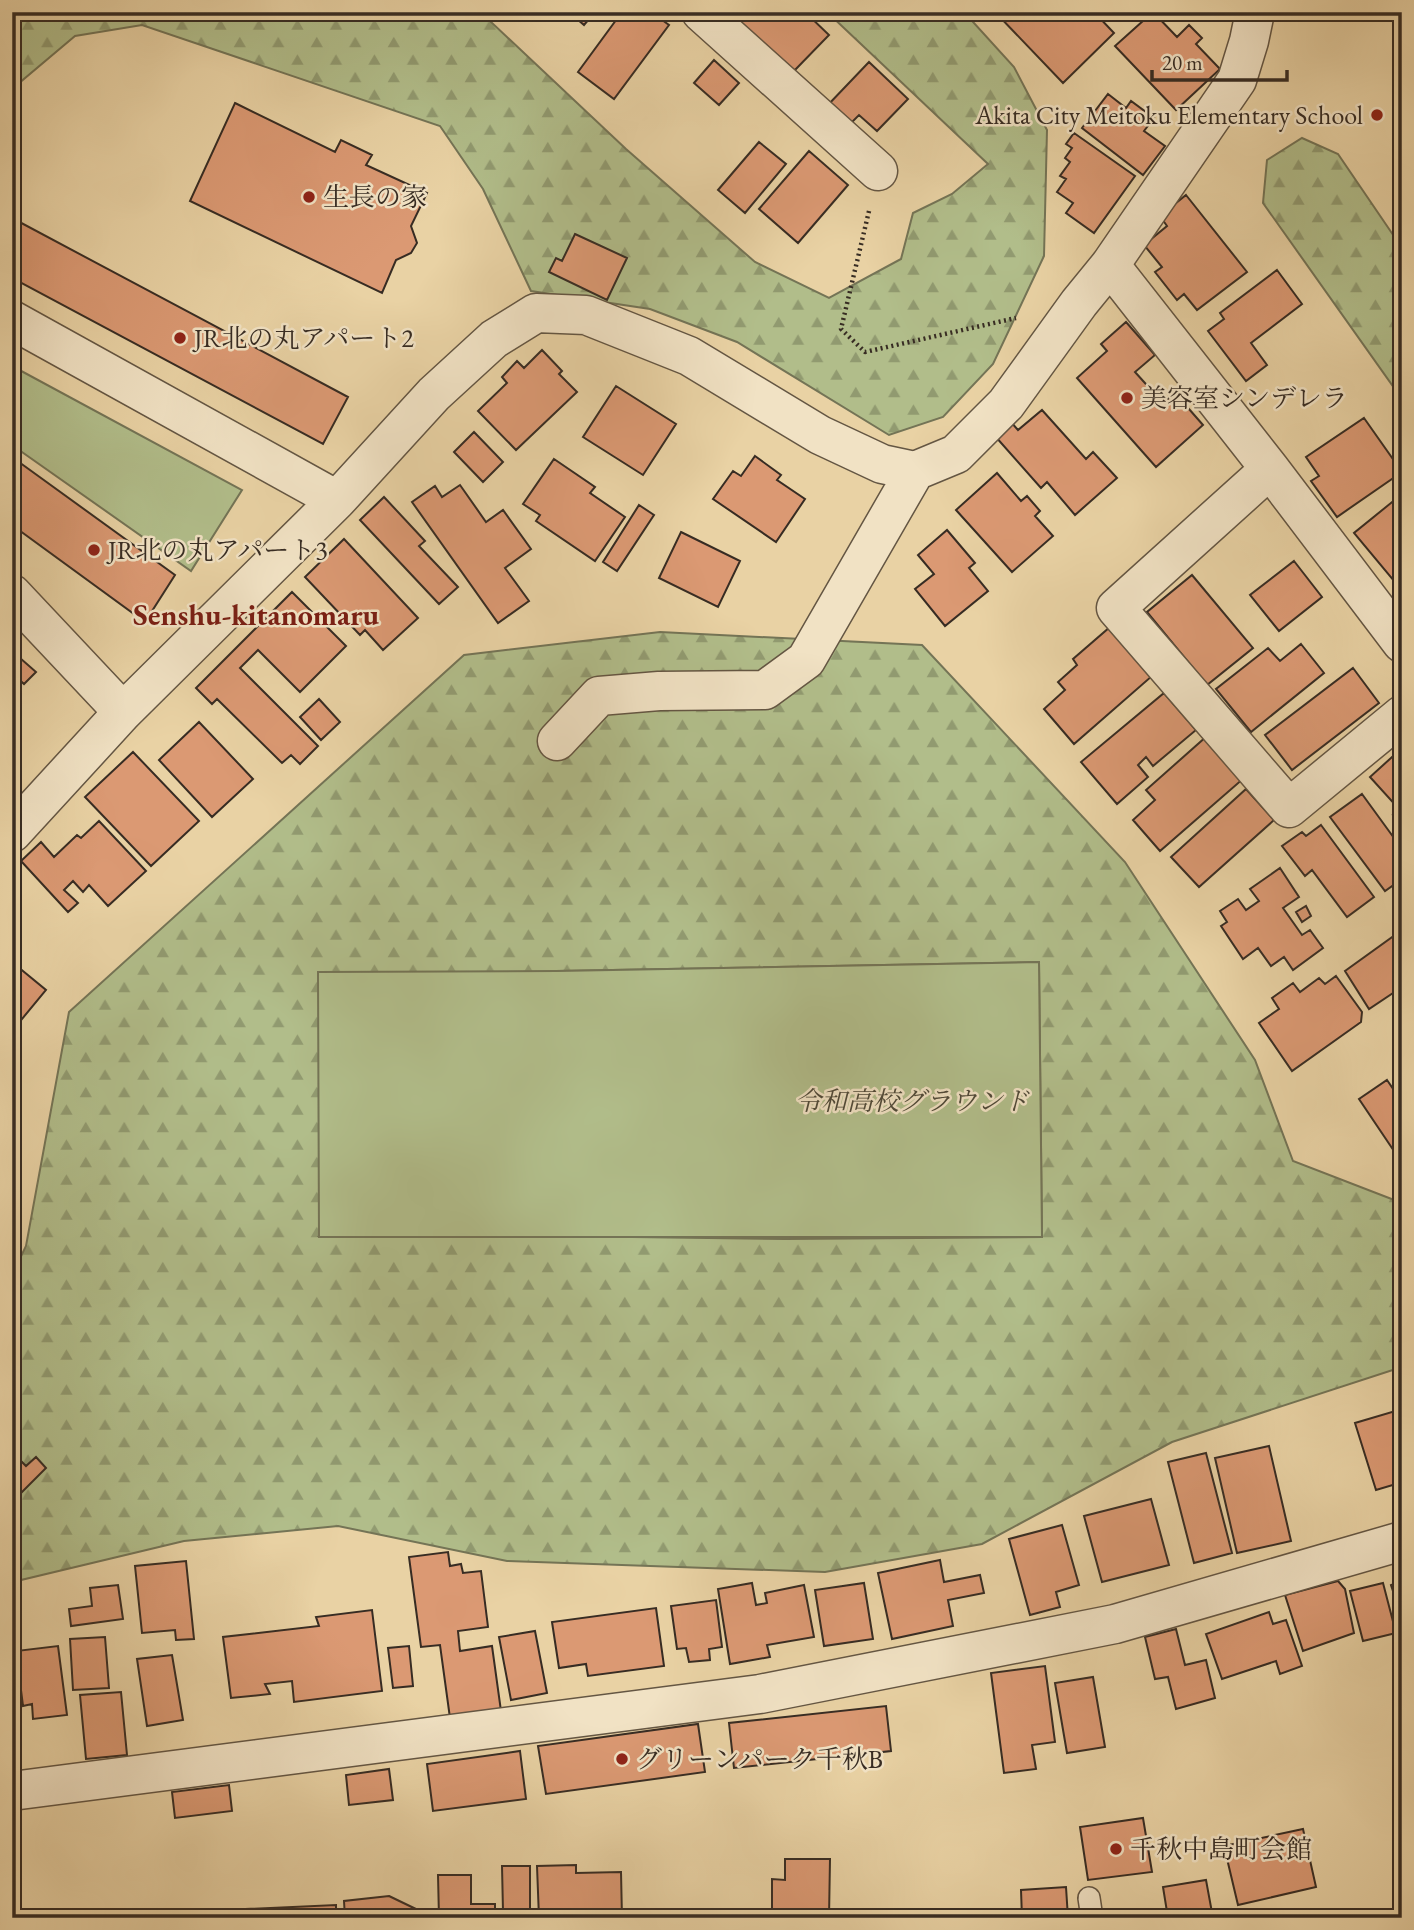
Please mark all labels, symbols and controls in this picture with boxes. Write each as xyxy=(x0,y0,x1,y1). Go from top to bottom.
scale bar xyxy=(1152,38,1286,82)
text: 20 m xyxy=(1162,49,1203,76)
place label: Akita City Meitoku Elementary School xyxy=(974,98,1363,132)
marker: Akita City Meitoku Elementary School xyxy=(1369,107,1385,123)
place label: 生長の家 xyxy=(323,180,427,214)
marker: 生長の家 xyxy=(301,189,317,205)
place label: JR北の丸アパート2 xyxy=(192,321,414,355)
marker: JR北の丸アパート2 xyxy=(172,330,188,346)
place label: 美容室シンデレラ xyxy=(1141,381,1348,415)
marker: 美容室シンデレラ xyxy=(1119,390,1135,406)
place label: JR北の丸アパート3 xyxy=(106,533,328,567)
marker: JR北の丸アパート3 xyxy=(86,542,102,558)
district label: Senshu-kitanomaru xyxy=(133,595,380,634)
park label: 令和高校グラウンド xyxy=(795,1084,1030,1118)
place label: グリーンパーク千秋B xyxy=(636,1742,883,1776)
marker: グリーンパーク千秋B xyxy=(614,1751,630,1767)
place label: 千秋中島町会館 xyxy=(1130,1832,1312,1866)
marker: 千秋中島町会館 xyxy=(1108,1841,1124,1857)

